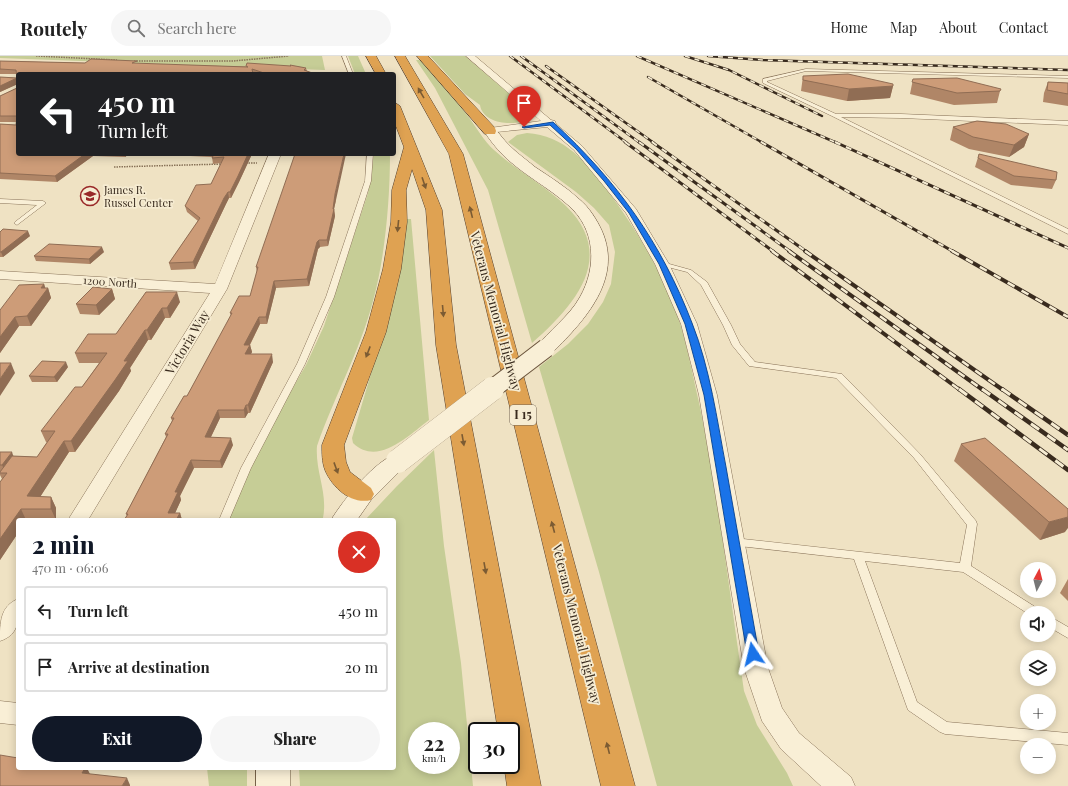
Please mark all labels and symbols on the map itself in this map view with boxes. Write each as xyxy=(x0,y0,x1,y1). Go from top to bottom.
pin xyxy=(507,86,541,127)
one-way arrow xyxy=(418,87,425,98)
one-way arrow xyxy=(421,178,427,190)
place label: James R. Russel Center xyxy=(103,182,173,210)
school or university icon: James R. Russel Center xyxy=(79,185,101,207)
one-way arrow xyxy=(467,205,473,218)
one-way arrow xyxy=(395,220,401,232)
street label: Veterans Memorial Highway xyxy=(467,228,526,393)
street label: 1200 North xyxy=(83,272,138,291)
one-way arrow xyxy=(440,305,446,317)
street label: Victoria Way xyxy=(160,306,213,378)
one-way arrow xyxy=(364,347,370,359)
road number: I 15 xyxy=(510,405,536,425)
one-way arrow xyxy=(460,434,466,446)
one-way arrow xyxy=(333,462,339,474)
one-way arrow xyxy=(549,521,555,533)
street label: Veterans Memorial Highway xyxy=(549,541,606,706)
one-way arrow xyxy=(483,562,489,574)
north arrow xyxy=(1020,562,1056,598)
position arrow xyxy=(732,633,774,675)
speed limit sign: 30 xyxy=(468,722,520,774)
one-way arrow xyxy=(605,742,611,754)

